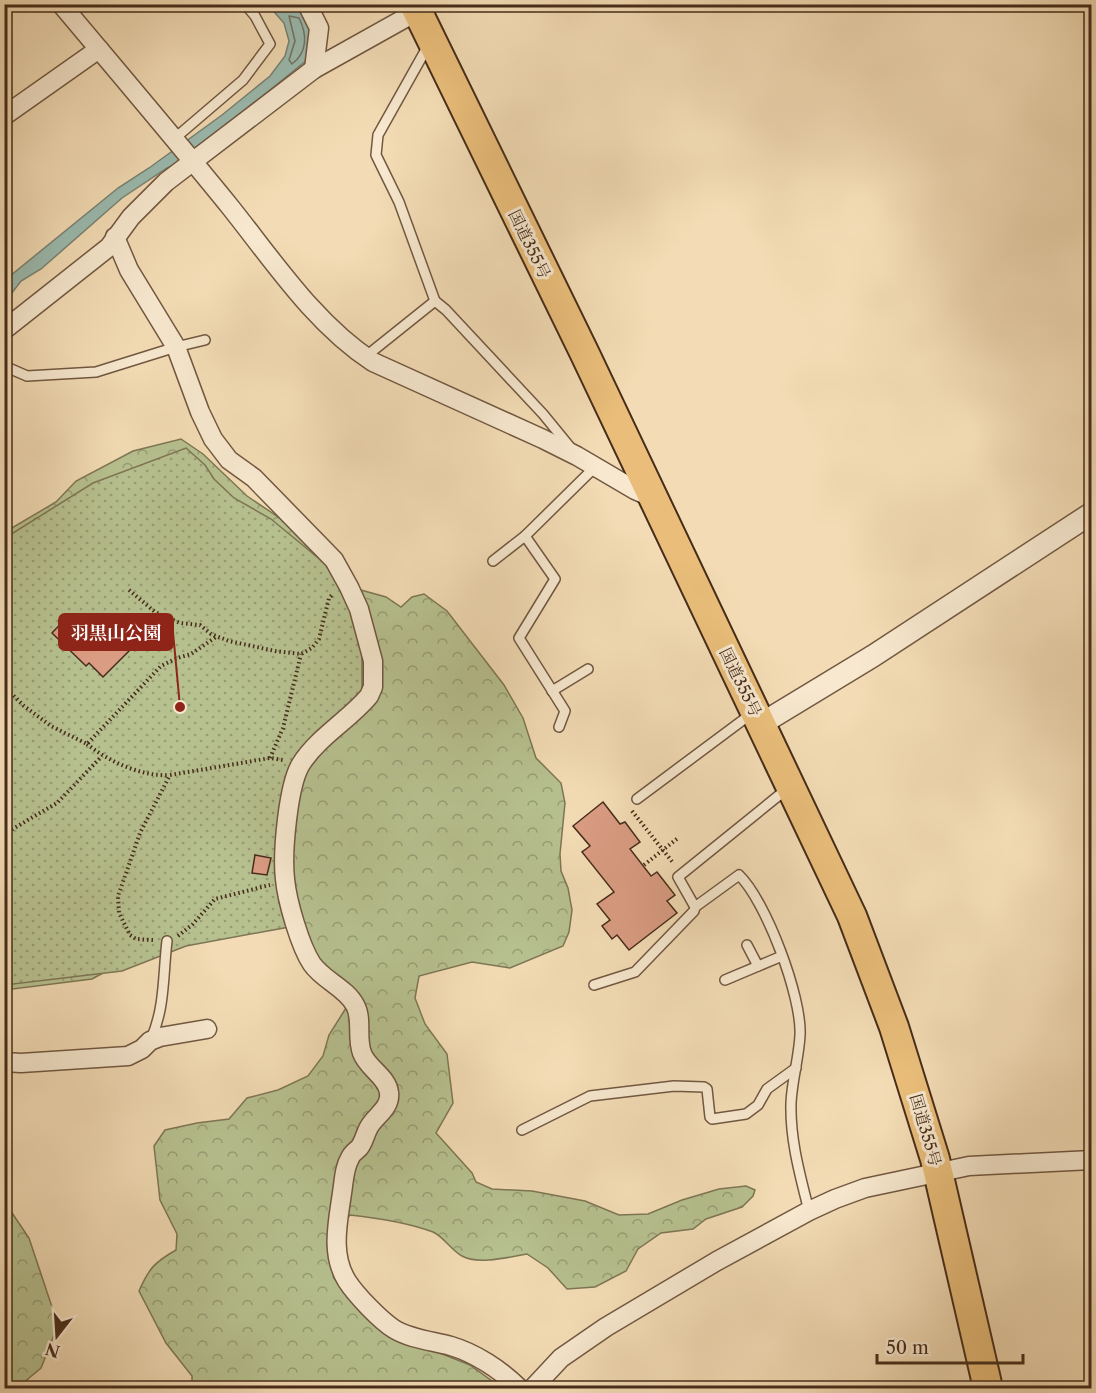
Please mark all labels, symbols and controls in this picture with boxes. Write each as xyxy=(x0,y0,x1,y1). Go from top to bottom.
street label: 国道355号 xyxy=(505,206,555,282)
callout: 羽黒山公園 xyxy=(59,614,173,650)
text: 羽黒山公園 xyxy=(71,622,161,644)
street label: 国道355号 xyxy=(716,644,766,720)
street label: 国道355号 xyxy=(906,1092,946,1168)
north arrow xyxy=(27,1306,87,1366)
scale bar xyxy=(877,1327,1022,1365)
text: 50 m xyxy=(886,1337,929,1359)
text: N xyxy=(43,1339,62,1362)

